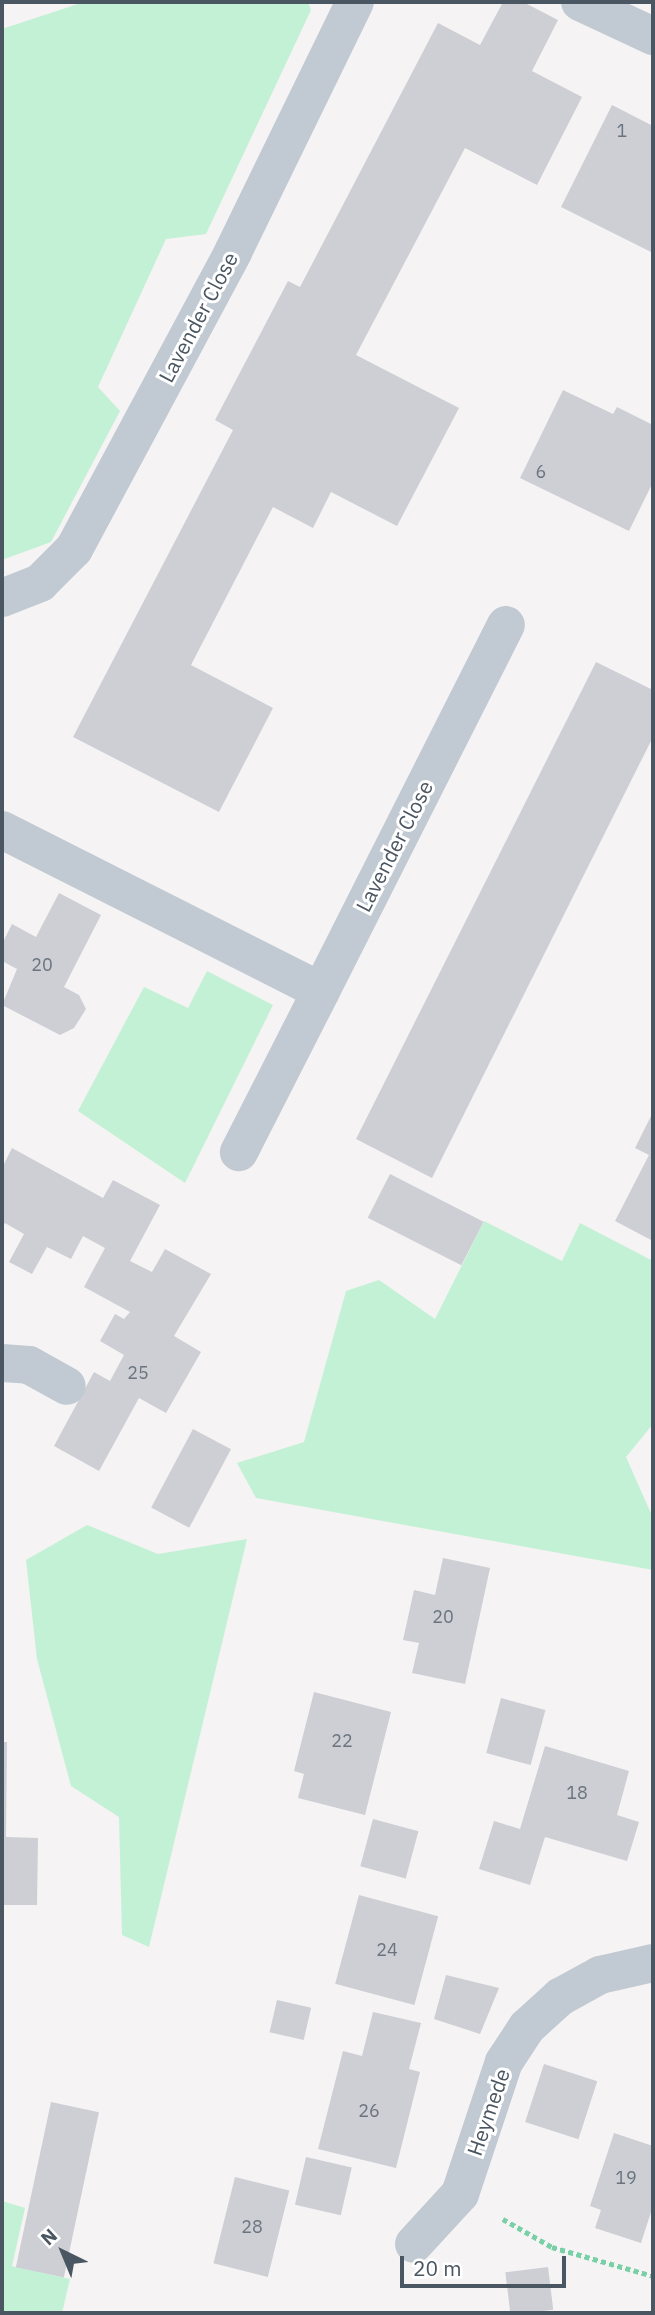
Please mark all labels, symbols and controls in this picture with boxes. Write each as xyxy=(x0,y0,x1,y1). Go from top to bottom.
house number: 1 xyxy=(617,120,627,142)
street label: Lavender Close xyxy=(153,248,243,386)
house number: 6 xyxy=(536,461,546,483)
street label: Lavender Close xyxy=(350,776,438,916)
house number: 20 xyxy=(31,954,53,976)
house number: 25 xyxy=(127,1362,149,1384)
house number: 20 xyxy=(432,1606,454,1628)
house number: 22 xyxy=(331,1730,353,1752)
house number: 18 xyxy=(566,1782,588,1804)
house number: 24 xyxy=(376,1939,398,1961)
street label: Heymede xyxy=(461,2065,515,2159)
house number: 26 xyxy=(358,2100,380,2122)
house number: 19 xyxy=(615,2167,637,2189)
house number: 28 xyxy=(241,2216,263,2238)
north arrow xyxy=(28,2217,98,2287)
text: N xyxy=(35,2223,62,2250)
scale bar xyxy=(403,2242,569,2286)
text: 20 m xyxy=(413,2254,462,2282)

